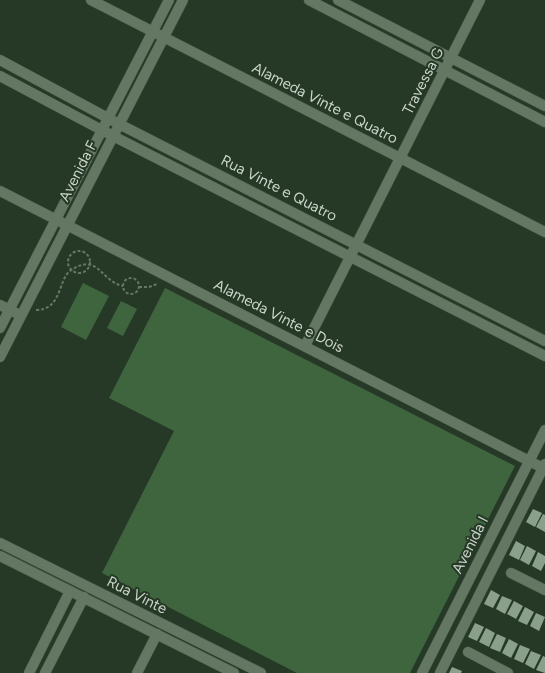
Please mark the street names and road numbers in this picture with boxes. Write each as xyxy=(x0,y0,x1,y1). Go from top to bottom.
street label: Travessa G xyxy=(398,45,448,117)
street label: Alameda Vinte e Quatro xyxy=(249,58,401,148)
street label: Avenida F xyxy=(55,138,101,204)
street label: Rua Vinte e Quatro xyxy=(218,151,340,225)
street label: Alameda Vinte e Dois xyxy=(211,275,347,357)
street label: Avenida I xyxy=(448,513,492,577)
street label: Rua Vinte xyxy=(104,572,170,618)

